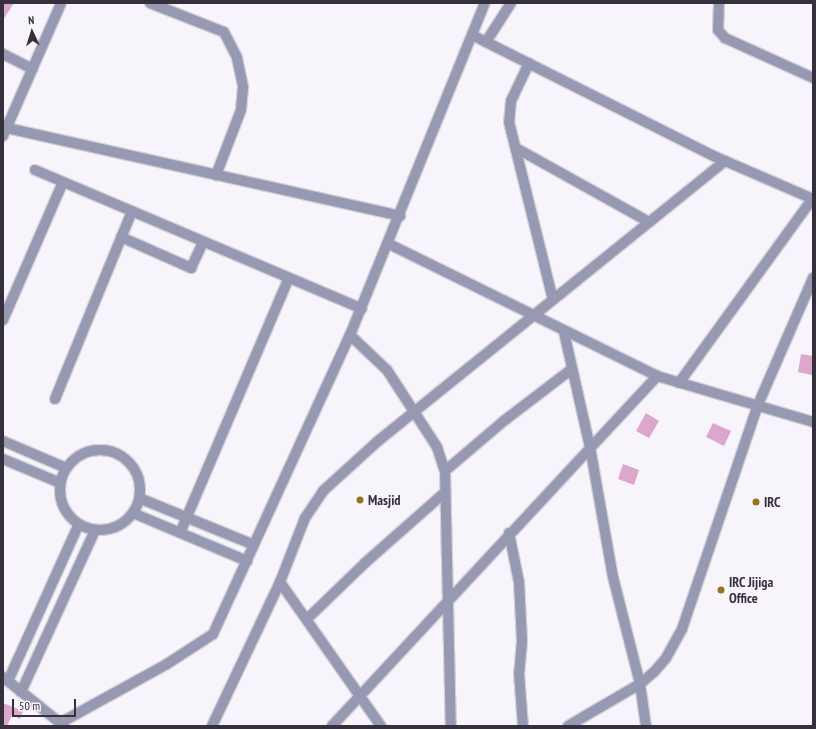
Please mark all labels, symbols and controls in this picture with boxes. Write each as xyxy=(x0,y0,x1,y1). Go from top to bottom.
north arrow xyxy=(12,12,52,52)
text: N xyxy=(28,13,35,27)
place label: Masjid xyxy=(368,492,401,508)
place label: IRC xyxy=(764,494,780,510)
marker: Masjid xyxy=(355,495,365,505)
marker: IRC xyxy=(751,497,761,507)
place label: IRC Jijiga Office xyxy=(729,574,774,606)
marker: IRC Jijiga Office xyxy=(716,585,726,595)
scale bar xyxy=(14,691,78,717)
text: 50 m xyxy=(19,698,40,713)

